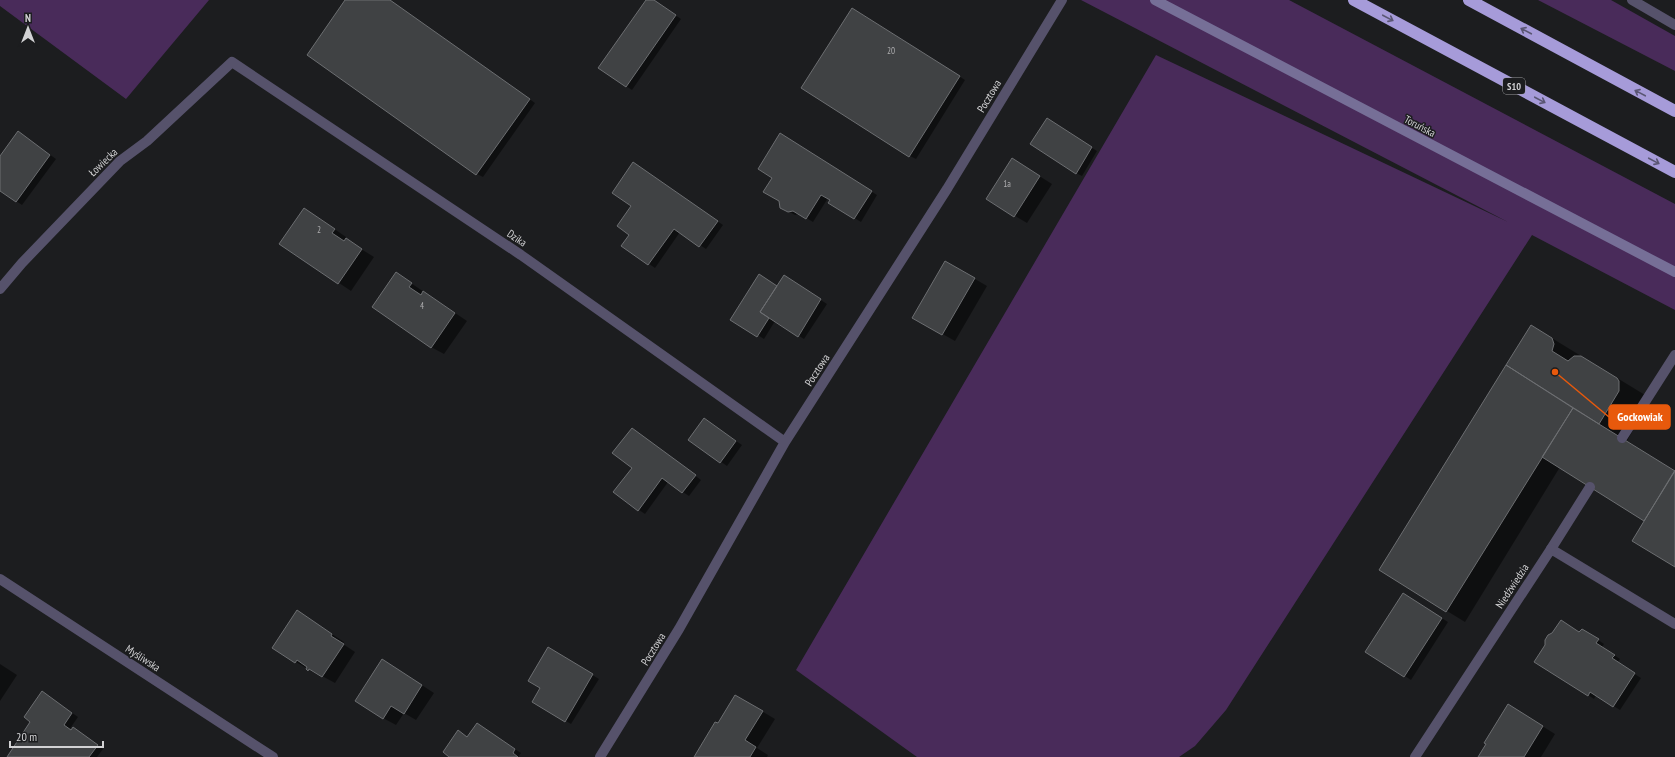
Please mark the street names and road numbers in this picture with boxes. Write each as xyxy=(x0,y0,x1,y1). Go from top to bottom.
street label: Pocztowa xyxy=(974,77,1004,115)
road number: S10 xyxy=(1503,78,1525,94)
street label: Toruńska xyxy=(1402,112,1438,140)
street label: Łowiecka xyxy=(86,145,120,179)
street label: Dzika xyxy=(505,226,529,250)
street label: Pocztowa xyxy=(801,351,833,389)
street label: Niedźwiedzia xyxy=(1492,561,1532,611)
street label: Pocztowa xyxy=(638,630,668,668)
street label: Myśliwska xyxy=(123,642,163,674)

